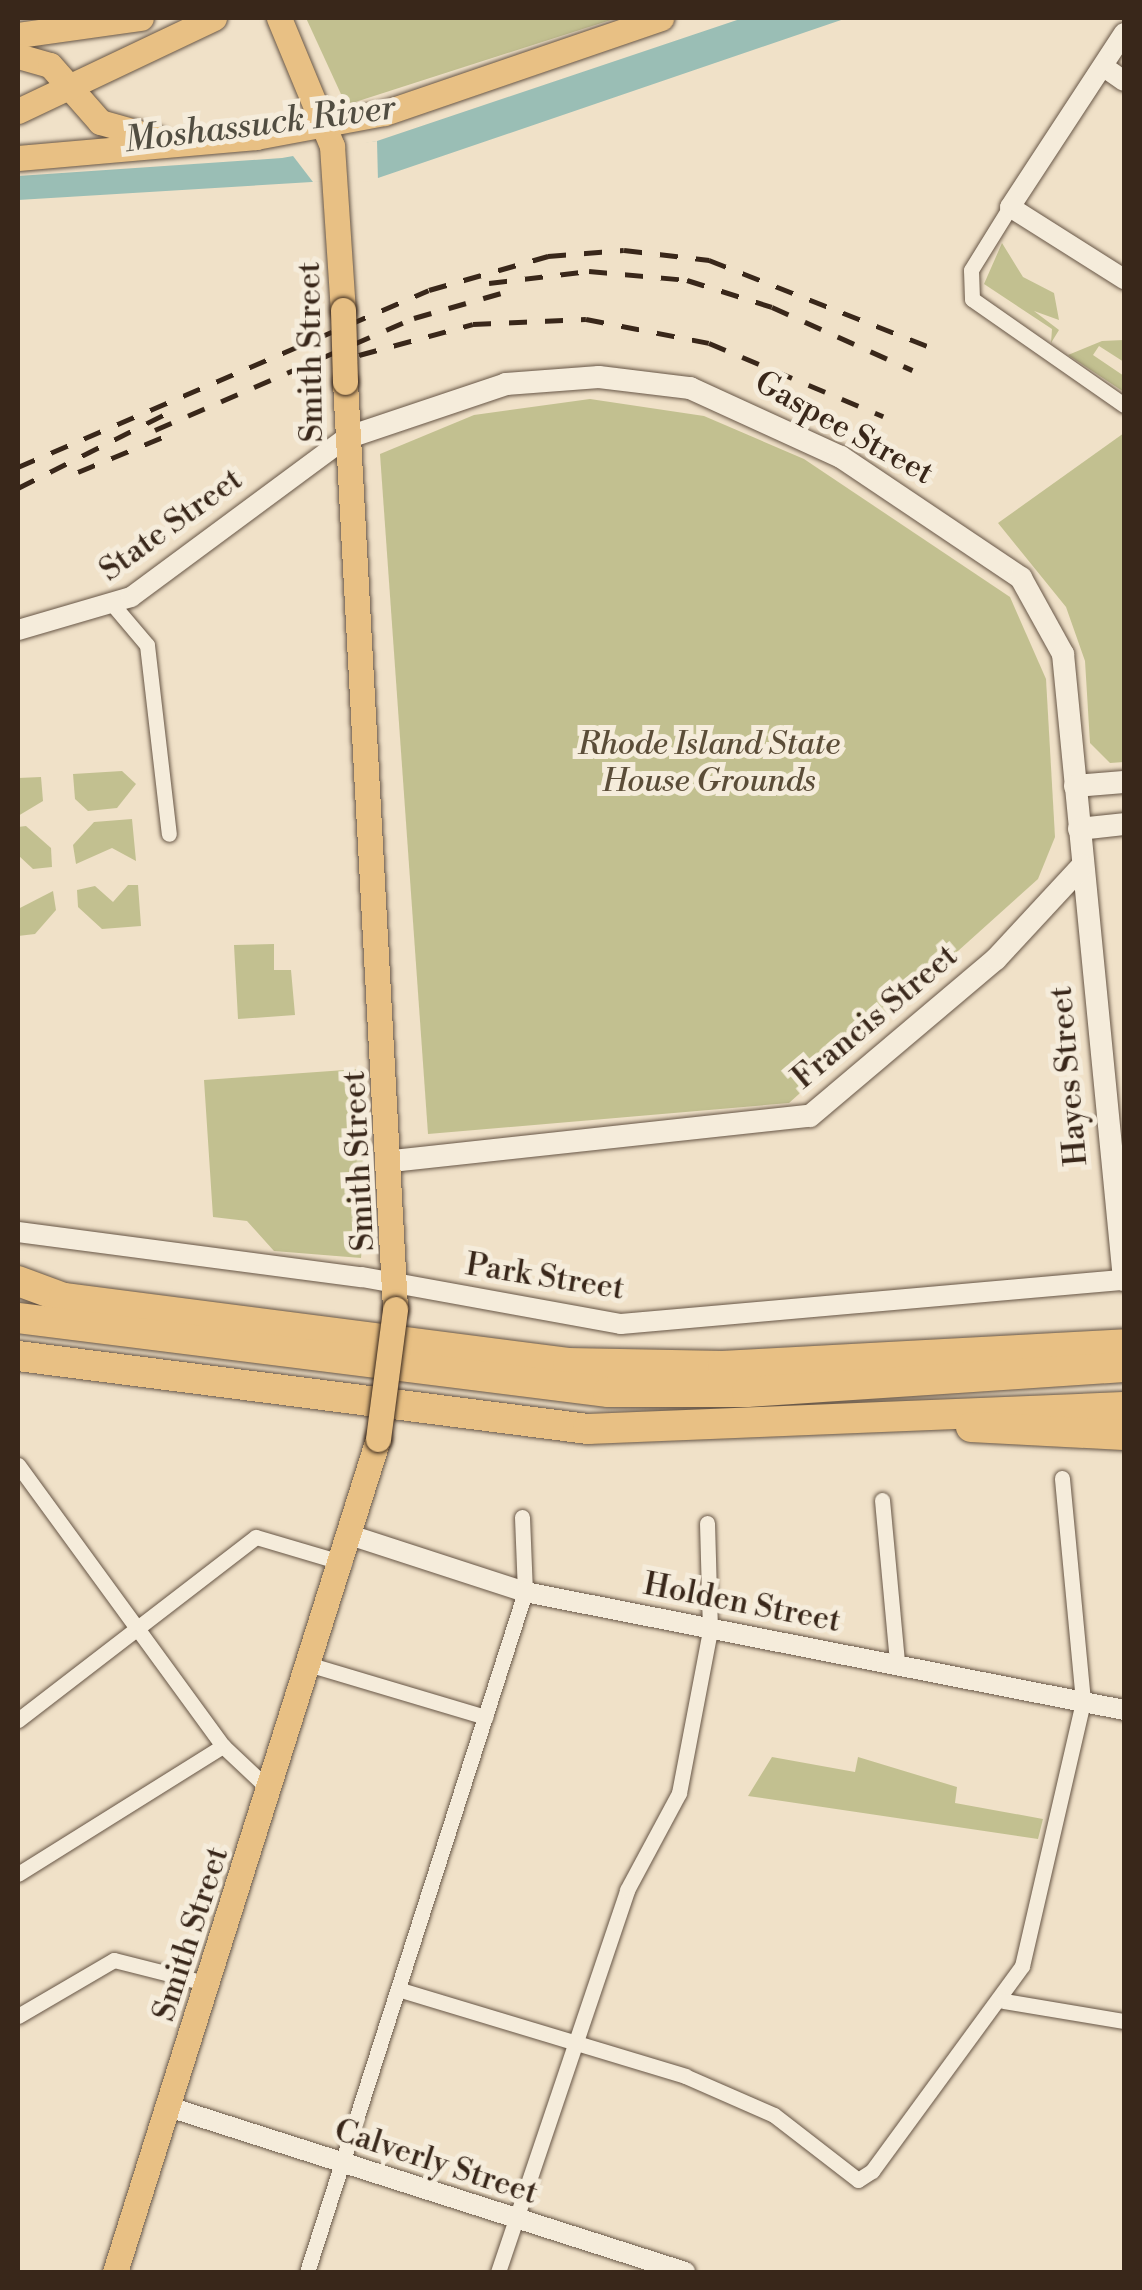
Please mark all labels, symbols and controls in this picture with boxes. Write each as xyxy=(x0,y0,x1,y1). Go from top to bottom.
water label: Moshassuck River xyxy=(122,88,398,162)
street label: Smith Street xyxy=(290,261,332,443)
street label: Gaspee Street xyxy=(748,363,940,493)
street label: State Street xyxy=(92,460,250,590)
park label: Rhode Island State House Grounds xyxy=(578,726,840,801)
street label: Francis Street xyxy=(785,937,965,1097)
street label: Hayes Street xyxy=(1042,985,1096,1167)
street label: Smith Street xyxy=(335,1070,383,1252)
street label: Park Street xyxy=(463,1246,627,1308)
street label: Holden Street xyxy=(640,1565,844,1641)
street label: Smith Street xyxy=(145,1842,237,2026)
street label: Calverly Street xyxy=(330,2111,542,2213)

